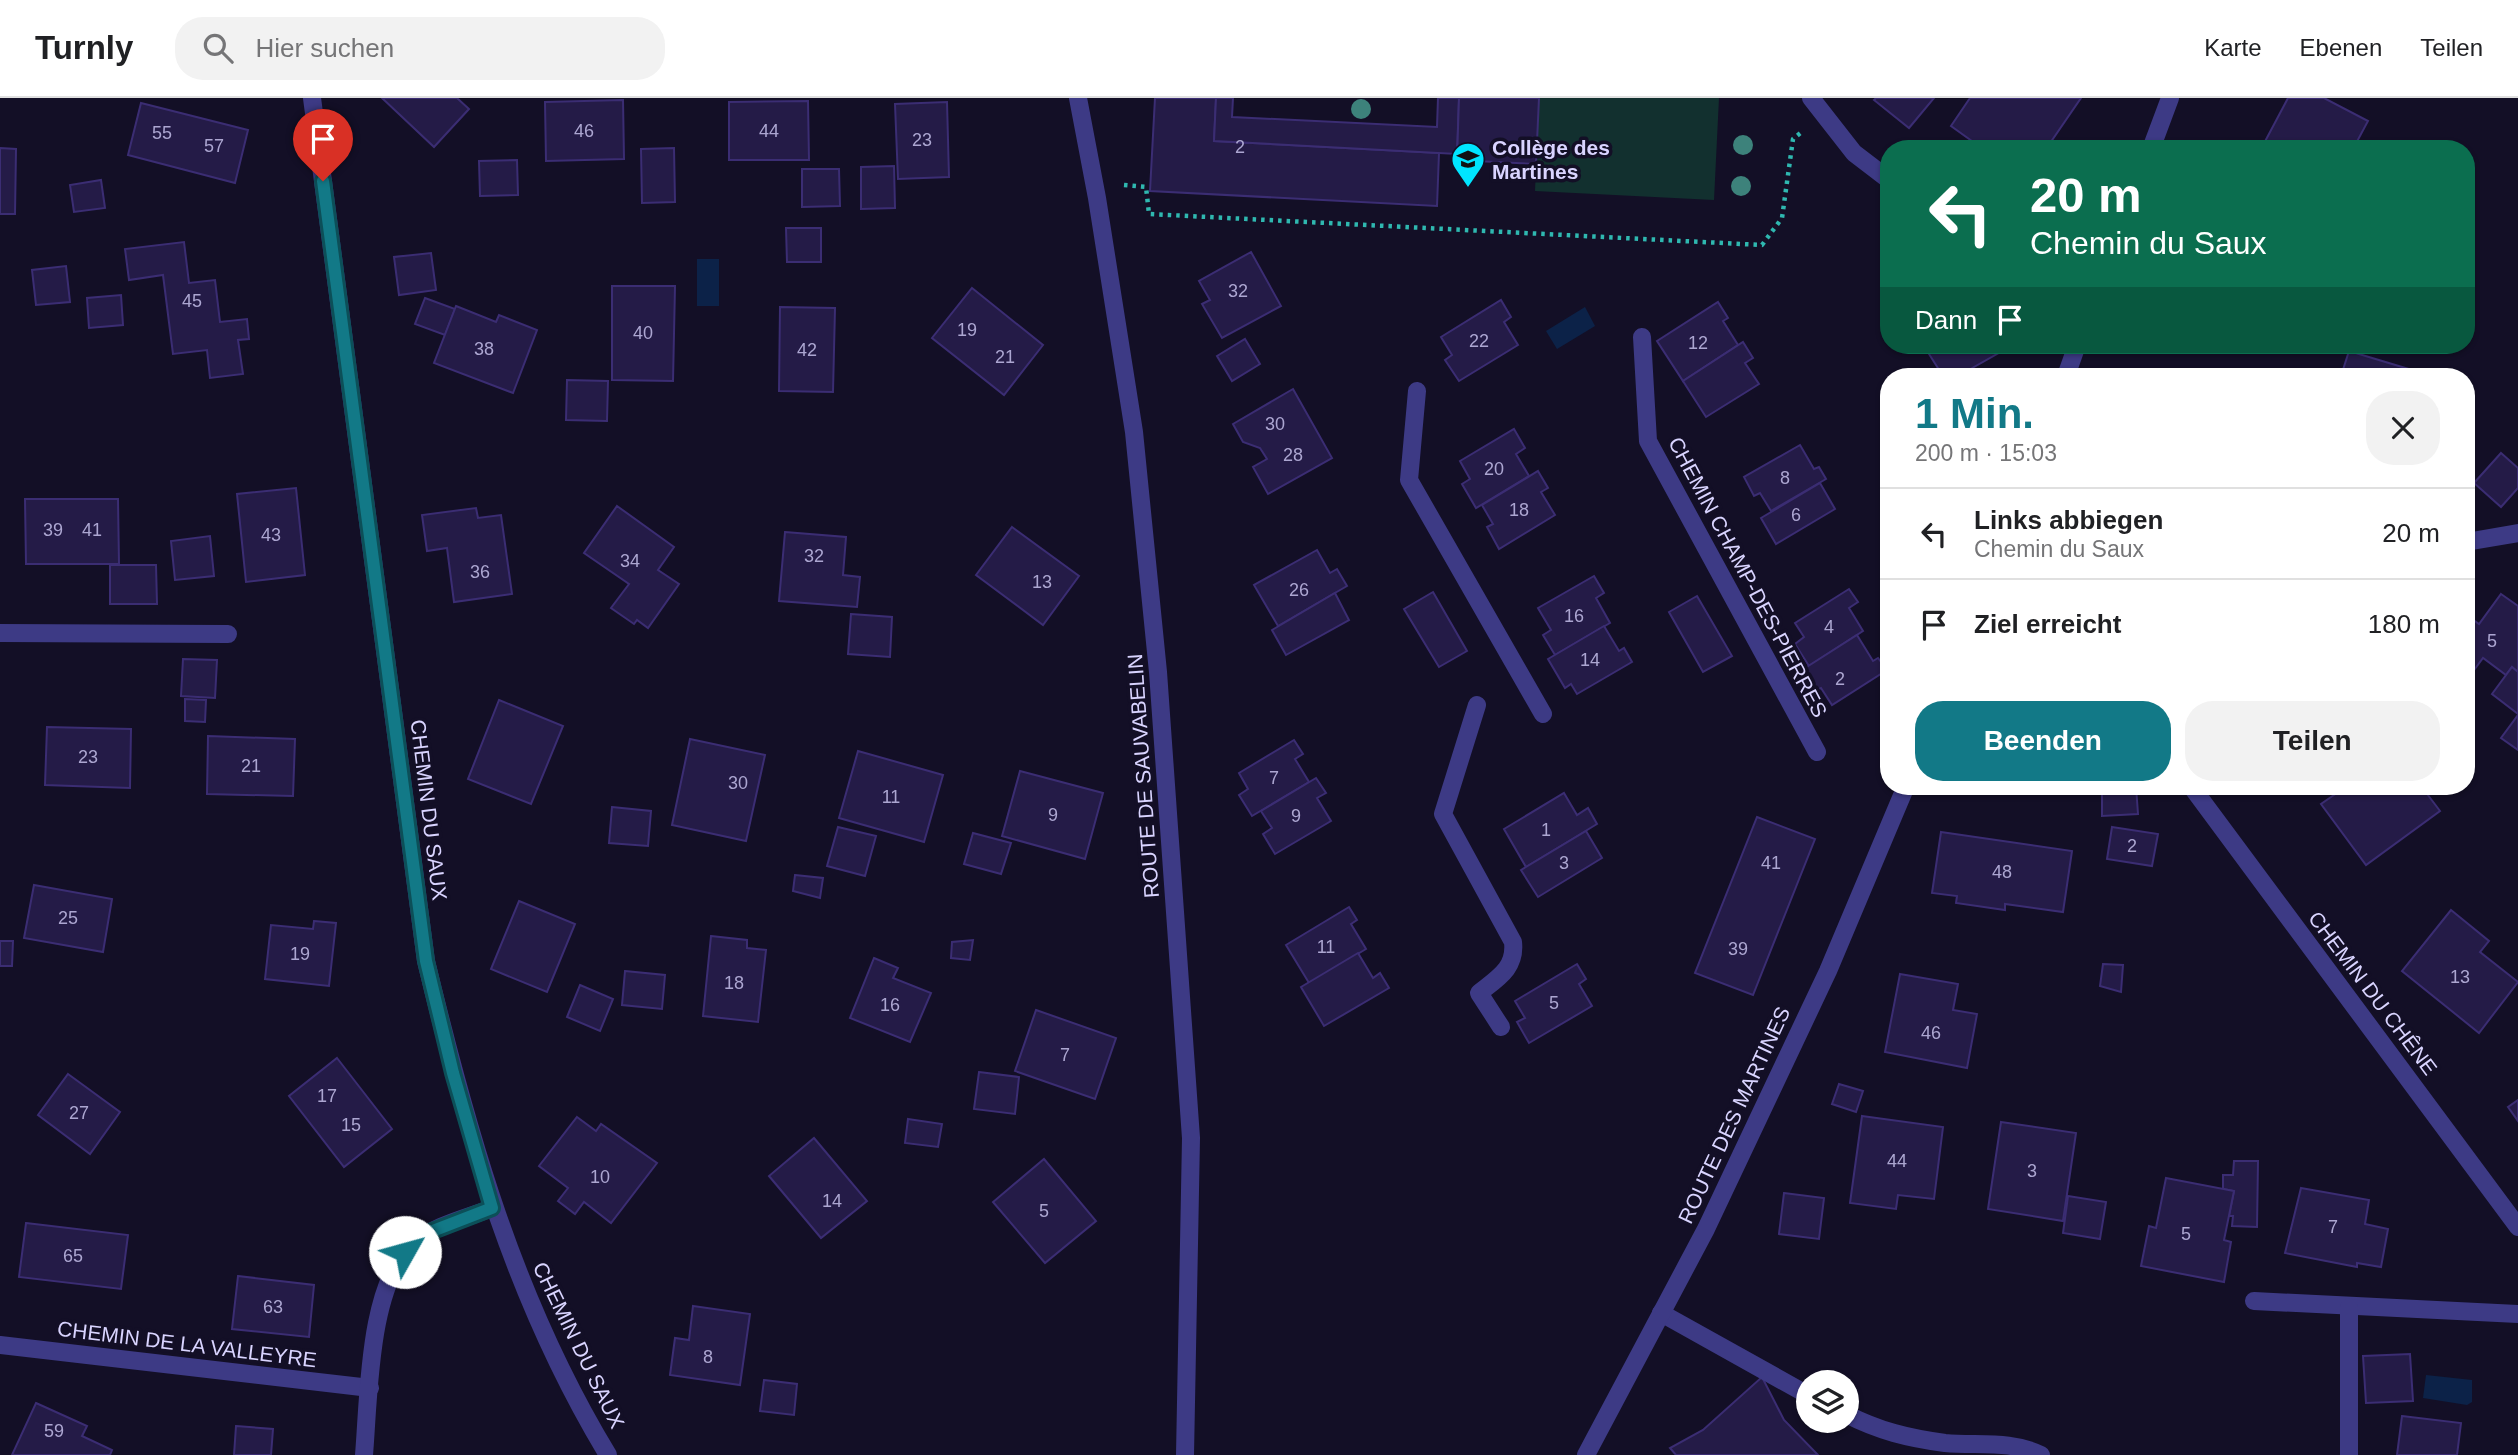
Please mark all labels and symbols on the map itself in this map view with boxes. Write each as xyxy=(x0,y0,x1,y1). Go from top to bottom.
pin xyxy=(293,109,353,181)
house number: 46 xyxy=(574,121,594,141)
house number: 44 xyxy=(759,121,779,141)
house number: 55 xyxy=(152,123,172,143)
house number: 23 xyxy=(912,130,932,150)
house number: 57 xyxy=(204,136,224,156)
place label: Collège des Martines xyxy=(1492,136,1610,183)
house number: 2 xyxy=(1235,137,1245,157)
school or university icon: Collège des Martines xyxy=(1449,140,1487,189)
house number: 32 xyxy=(1228,281,1248,301)
house number: 45 xyxy=(182,291,202,311)
house number: 19 xyxy=(957,320,977,340)
house number: 40 xyxy=(633,323,653,343)
house number: 22 xyxy=(1469,331,1489,351)
house number: 12 xyxy=(1688,333,1708,353)
house number: 38 xyxy=(474,339,494,359)
house number: 42 xyxy=(797,340,817,360)
house number: 21 xyxy=(995,347,1015,367)
house number: 30 xyxy=(1265,414,1285,434)
street label: CHEMIN CHAMP-DES-PIERRES xyxy=(1664,433,1832,721)
house number: 28 xyxy=(1283,445,1303,465)
house number: 20 xyxy=(1484,459,1504,479)
house number: 8 xyxy=(1780,468,1790,488)
house number: 18 xyxy=(1509,500,1529,520)
house number: 6 xyxy=(1791,505,1801,525)
house number: 39 xyxy=(43,520,63,540)
house number: 41 xyxy=(82,520,102,540)
house number: 43 xyxy=(261,525,281,545)
house number: 32 xyxy=(804,546,824,566)
house number: 34 xyxy=(620,551,640,571)
house number: 36 xyxy=(470,562,490,582)
house number: 13 xyxy=(1032,572,1052,592)
house number: 26 xyxy=(1289,580,1309,600)
house number: 16 xyxy=(1564,606,1584,626)
house number: 4 xyxy=(1824,617,1834,637)
house number: 5 xyxy=(2487,631,2497,651)
house number: 14 xyxy=(1580,650,1600,670)
street label: ROUTE DE SAUVABELIN xyxy=(1123,653,1163,899)
house number: 2 xyxy=(1835,669,1845,689)
street label: CHEMIN DU SAUX xyxy=(406,718,452,902)
house number: 23 xyxy=(78,747,98,767)
house number: 21 xyxy=(241,756,261,776)
house number: 7 xyxy=(1269,768,1279,788)
house number: 30 xyxy=(728,773,748,793)
house number: 11 xyxy=(882,787,900,807)
house number: 9 xyxy=(1048,805,1058,825)
house number: 9 xyxy=(1291,806,1301,826)
house number: 1 xyxy=(1541,820,1551,840)
house number: 2 xyxy=(2127,836,2137,856)
house number: 3 xyxy=(1559,853,1569,873)
house number: 41 xyxy=(1761,853,1781,873)
house number: 48 xyxy=(1992,862,2012,882)
street label: CHEMIN DU CHÊNE xyxy=(2304,907,2442,1079)
house number: 25 xyxy=(58,908,78,928)
house number: 11 xyxy=(1317,937,1335,957)
house number: 39 xyxy=(1728,939,1748,959)
house number: 19 xyxy=(290,944,310,964)
house number: 13 xyxy=(2450,967,2470,987)
house number: 18 xyxy=(724,973,744,993)
house number: 5 xyxy=(1549,993,1559,1013)
house number: 16 xyxy=(880,995,900,1015)
street label: ROUTE DES MARTINES xyxy=(1674,1003,1794,1227)
house number: 46 xyxy=(1921,1023,1941,1043)
house number: 7 xyxy=(1060,1045,1070,1065)
house number: 17 xyxy=(317,1086,337,1106)
house number: 27 xyxy=(69,1103,89,1123)
house number: 15 xyxy=(341,1115,361,1135)
house number: 44 xyxy=(1887,1151,1907,1171)
house number: 3 xyxy=(2027,1161,2037,1181)
house number: 10 xyxy=(590,1167,610,1187)
house number: 14 xyxy=(822,1191,842,1211)
house number: 5 xyxy=(1039,1201,1049,1221)
position arrow xyxy=(368,1215,442,1289)
house number: 7 xyxy=(2328,1217,2338,1237)
house number: 5 xyxy=(2181,1224,2191,1244)
house number: 65 xyxy=(63,1246,83,1266)
street label: CHEMIN DU SAUX xyxy=(529,1258,629,1432)
house number: 63 xyxy=(263,1297,283,1317)
street label: CHEMIN DE LA VALLEYRE xyxy=(56,1317,318,1371)
house number: 8 xyxy=(703,1347,713,1367)
house number: 59 xyxy=(44,1421,64,1441)

